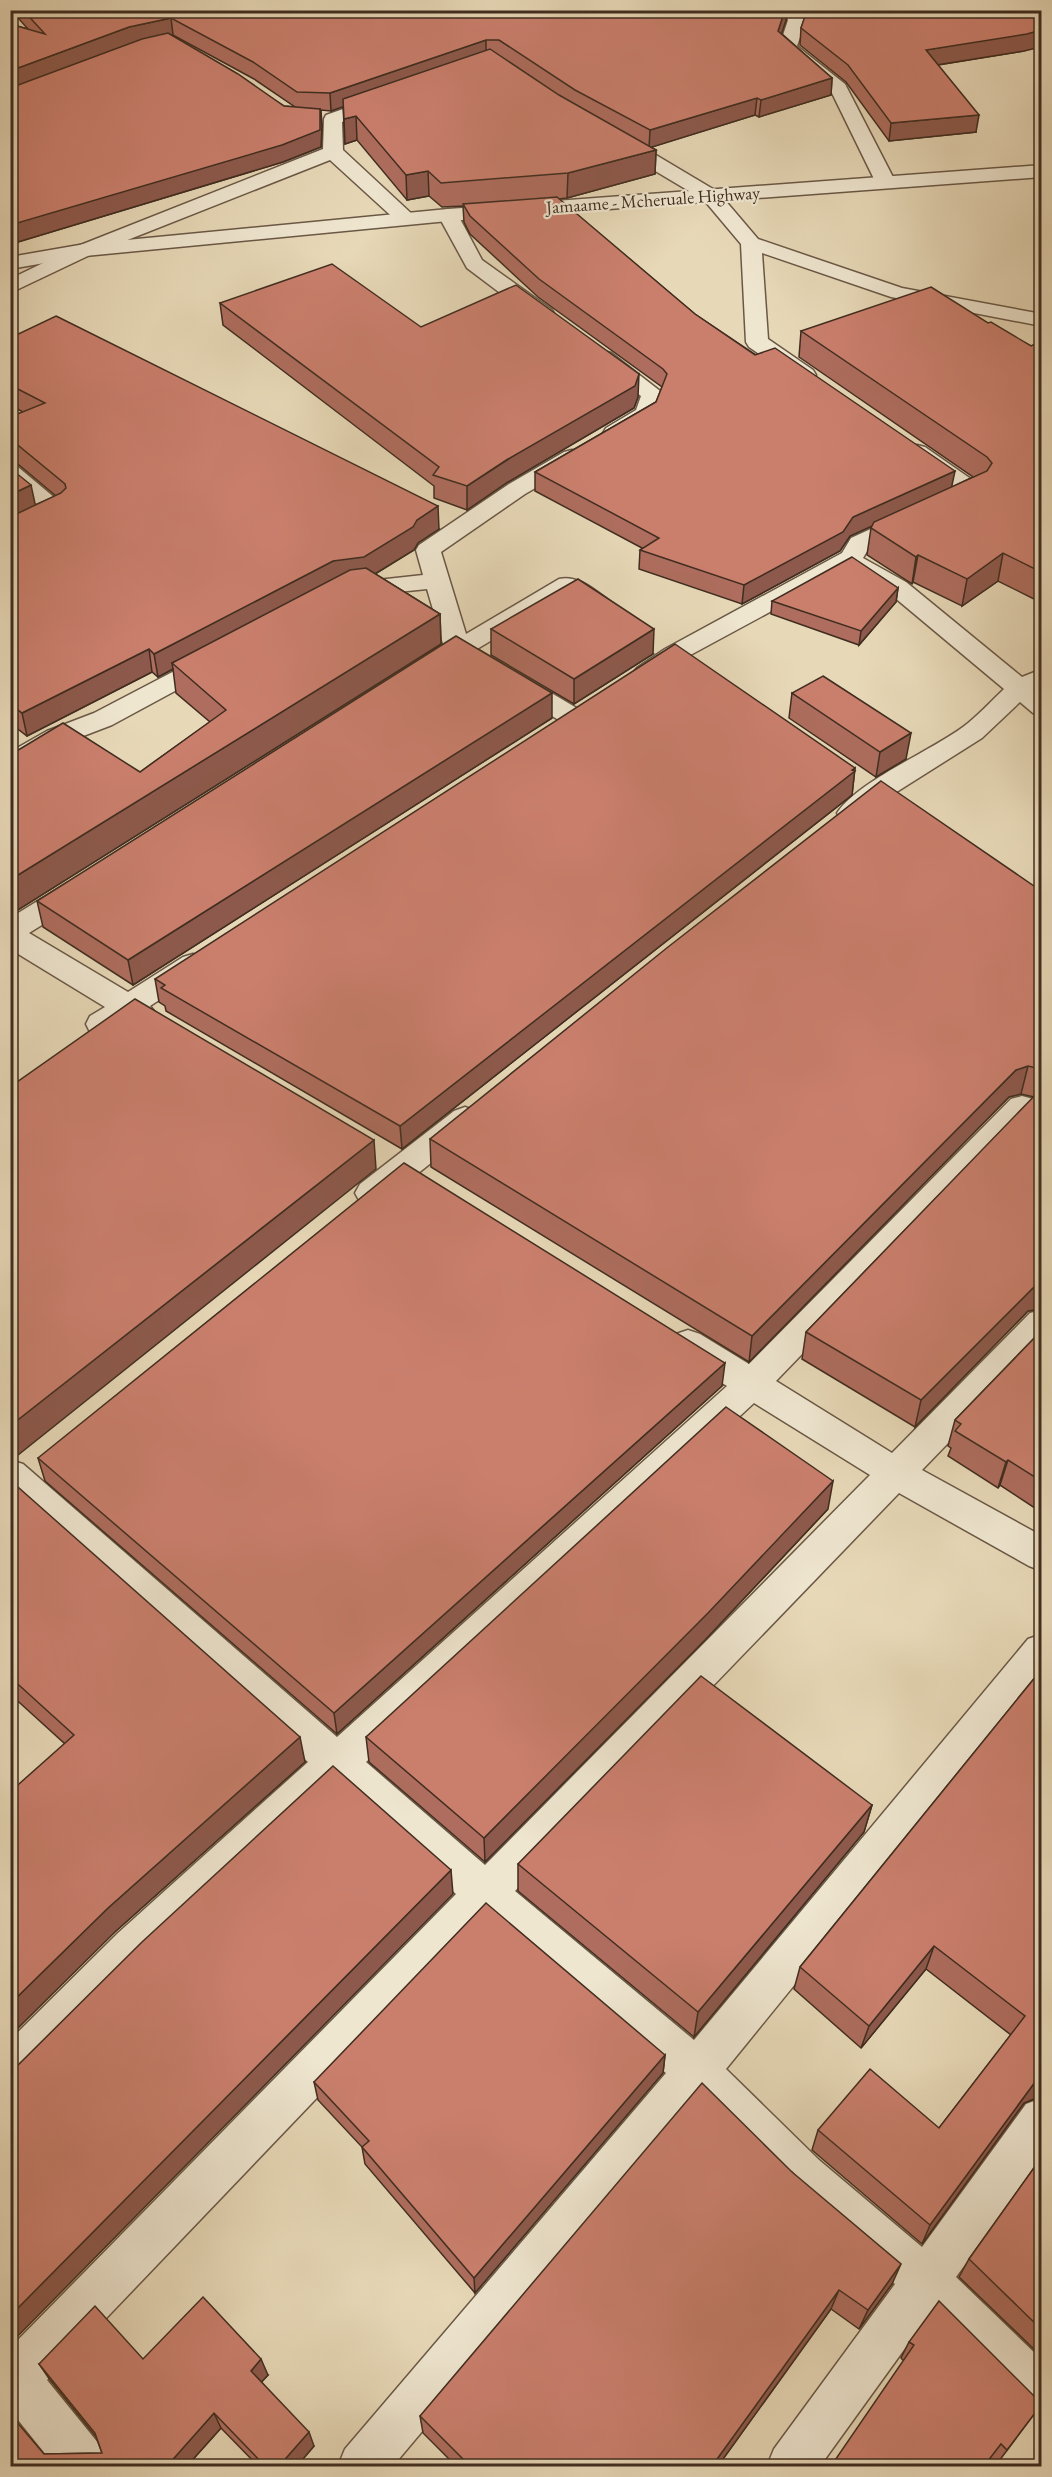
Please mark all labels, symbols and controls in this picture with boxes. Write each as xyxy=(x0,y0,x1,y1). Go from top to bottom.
street label: Jamaame - Mcheruale Highway xyxy=(543,181,761,219)

